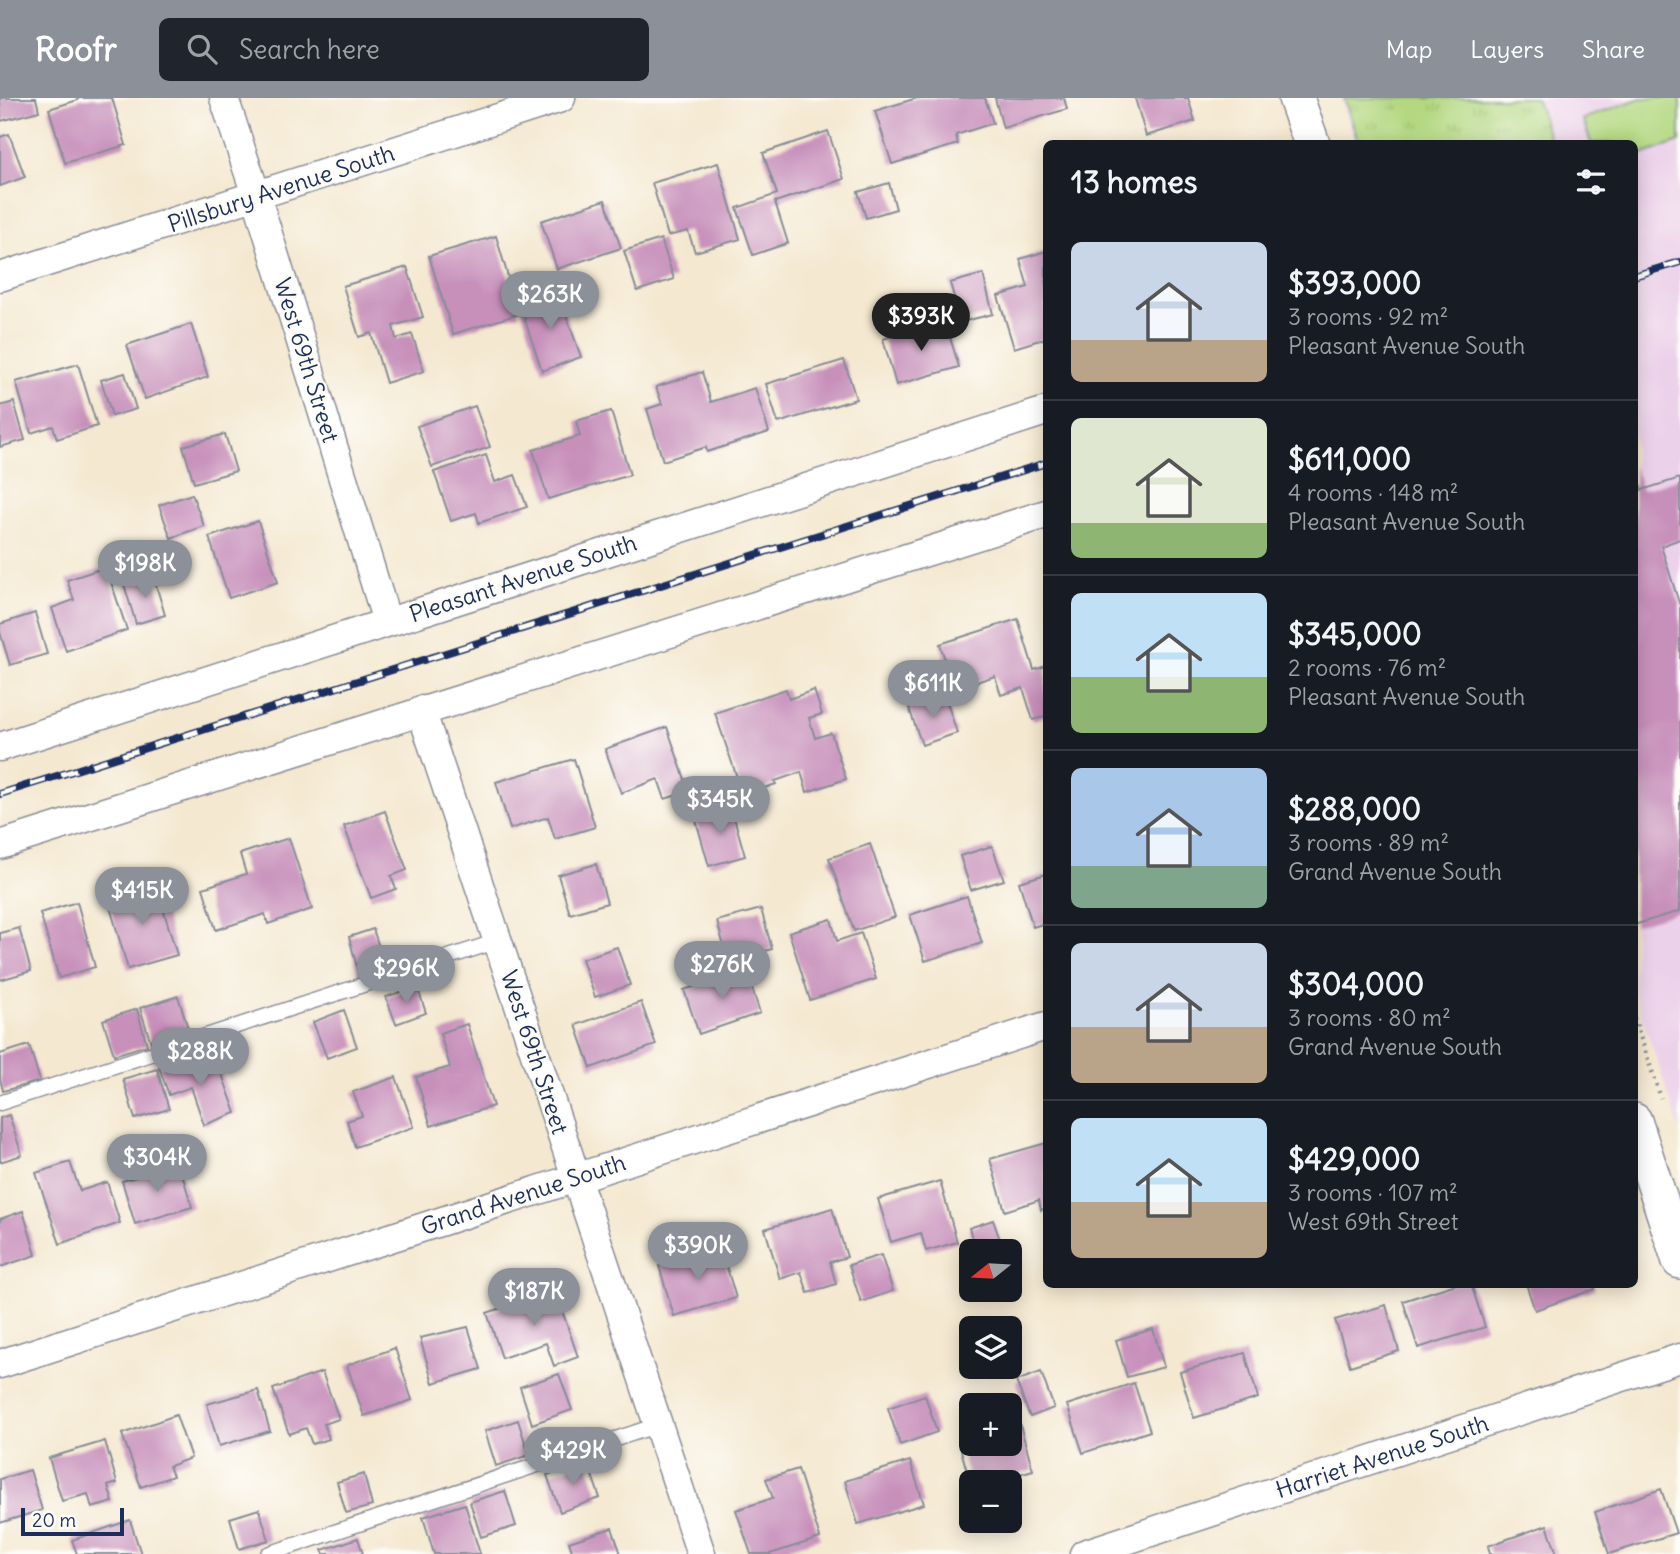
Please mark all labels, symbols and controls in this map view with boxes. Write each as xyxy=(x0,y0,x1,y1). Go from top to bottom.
search box xyxy=(159,18,649,81)
text: Roofr xyxy=(35,28,117,70)
icon: search xyxy=(183,30,221,68)
text: Search here xyxy=(239,33,380,66)
text: Map xyxy=(1386,34,1432,64)
text: Layers xyxy=(1470,34,1544,64)
text: Share xyxy=(1582,34,1645,64)
street label: Pillsbury Avenue South xyxy=(164,138,398,238)
text: 13 homes xyxy=(1071,163,1197,201)
icon: filters xyxy=(1572,163,1610,201)
text: $393,000 xyxy=(1288,264,1421,302)
icon: home xyxy=(1127,270,1211,354)
pin: $263K xyxy=(501,272,599,331)
street label: West 69th Street xyxy=(268,274,346,446)
text: $263K xyxy=(517,279,583,308)
pin: $393K xyxy=(872,294,970,353)
text: $393K xyxy=(888,301,954,330)
text: 3 rooms · 92 m² xyxy=(1288,302,1448,331)
text: Pleasant Avenue South xyxy=(1288,331,1525,360)
text: $611,000 xyxy=(1288,440,1411,478)
icon: home xyxy=(1127,446,1211,530)
text: 4 rooms · 148 m² xyxy=(1288,478,1458,507)
text: Pleasant Avenue South xyxy=(1288,507,1525,536)
street label: Pleasant Avenue South xyxy=(406,528,640,628)
pin: $198K xyxy=(96,540,194,600)
text: $198K xyxy=(114,548,176,577)
text: $345,000 xyxy=(1288,615,1422,653)
icon: home xyxy=(1127,621,1211,705)
text: 2 rooms · 76 m² xyxy=(1288,653,1446,682)
pin: $611K xyxy=(884,660,982,720)
text: $611K xyxy=(904,668,962,697)
text: Pleasant Avenue South xyxy=(1288,682,1525,711)
pin: $345K xyxy=(671,776,769,836)
text: $345K xyxy=(687,784,753,813)
text: $288,000 xyxy=(1288,790,1421,828)
icon: home xyxy=(1127,796,1211,880)
text: 3 rooms · 89 m² xyxy=(1288,828,1449,857)
text: Grand Avenue South xyxy=(1288,857,1502,886)
pin: $415K xyxy=(93,868,191,927)
text: $415K xyxy=(111,875,173,904)
pin: $276K xyxy=(673,942,771,1001)
pin: $296K xyxy=(357,946,455,1005)
text: $276K xyxy=(690,949,754,978)
text: $296K xyxy=(373,953,439,982)
text: $304,000 xyxy=(1288,965,1424,1003)
street label: West 69th Street xyxy=(495,966,575,1138)
icon: home xyxy=(1127,971,1211,1055)
text: 3 rooms · 80 m² xyxy=(1288,1003,1451,1032)
pin: $288K xyxy=(151,1028,249,1088)
text: Grand Avenue South xyxy=(1288,1032,1502,1061)
text: $288K xyxy=(167,1036,233,1065)
pin: $304K xyxy=(108,1134,206,1194)
text: $429,000 xyxy=(1288,1140,1421,1178)
text: $304K xyxy=(123,1142,191,1171)
icon: home xyxy=(1127,1146,1211,1230)
street label: Grand Avenue South xyxy=(417,1147,629,1241)
text: 3 rooms · 107 m² xyxy=(1288,1178,1458,1207)
text: West 69th Street xyxy=(1288,1207,1459,1236)
pin: $390K xyxy=(649,1222,747,1282)
text: $390K xyxy=(664,1230,732,1259)
north arrow xyxy=(959,1239,1022,1302)
map controls xyxy=(959,1239,1022,1533)
pin: $187K xyxy=(485,1268,583,1328)
text: $187K xyxy=(504,1276,564,1305)
button: layers xyxy=(959,1316,1022,1379)
button: + xyxy=(959,1393,1022,1456)
street label: Harriet Avenue South xyxy=(1272,1408,1492,1504)
pin: $429K xyxy=(524,1428,622,1487)
text: $429K xyxy=(540,1435,606,1464)
button: − xyxy=(959,1470,1022,1533)
scale bar xyxy=(21,1505,124,1537)
text: 20 m xyxy=(32,1508,76,1532)

